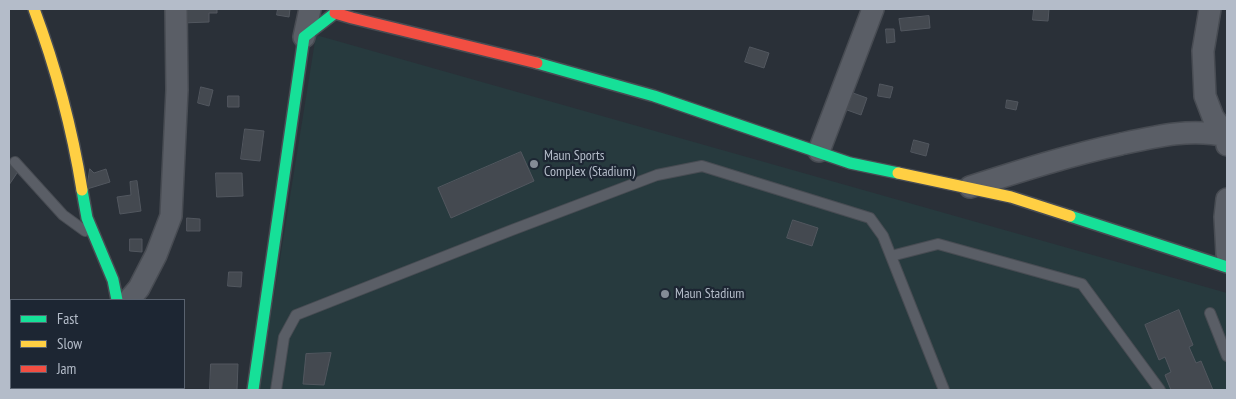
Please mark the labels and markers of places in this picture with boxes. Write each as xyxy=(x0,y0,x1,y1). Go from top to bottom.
place label: Maun Sports Complex (Stadium) xyxy=(544,148,635,180)
marker: Maun Sports Complex (Stadium) xyxy=(528,158,540,170)
place label: Maun Stadium xyxy=(675,286,744,302)
marker: Maun Stadium xyxy=(659,288,671,300)

